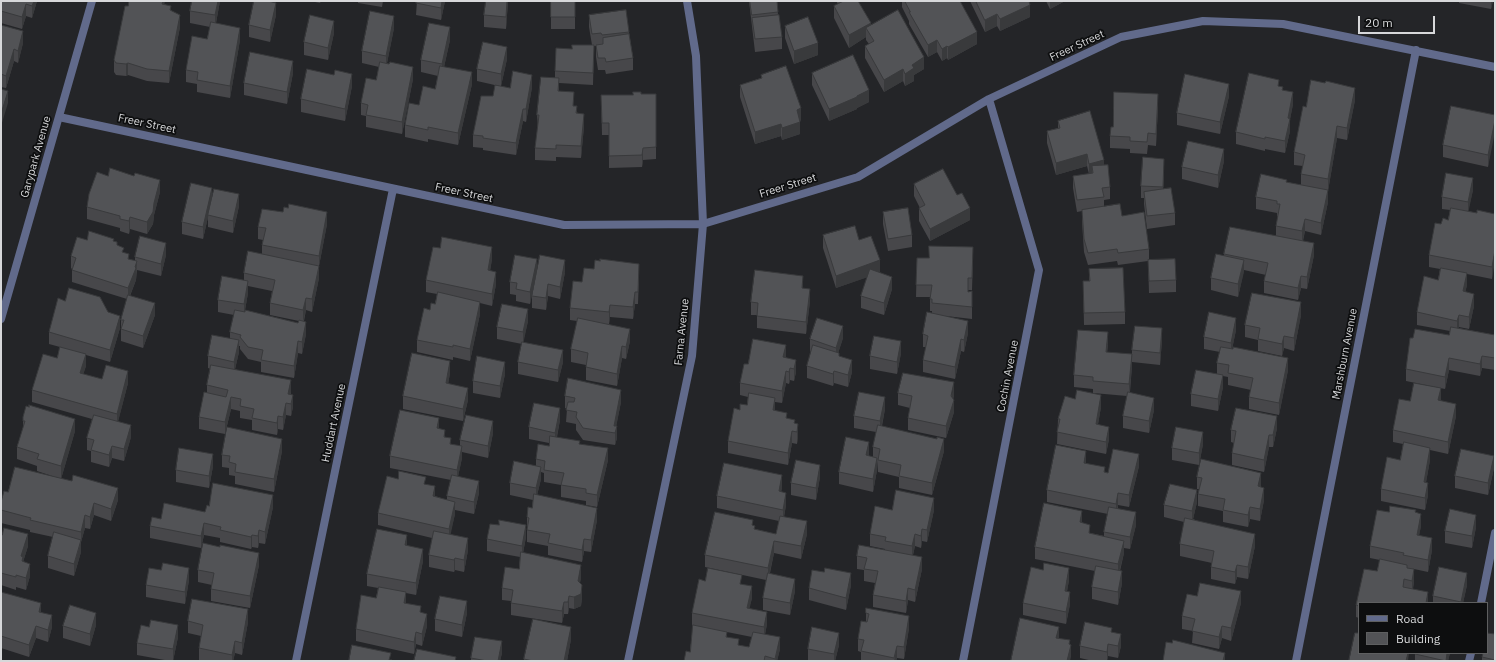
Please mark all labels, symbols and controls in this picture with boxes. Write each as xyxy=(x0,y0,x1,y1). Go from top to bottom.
scale bar xyxy=(1360,8,1437,34)
text: 20 m xyxy=(1365,15,1393,30)
street label: Freer Street xyxy=(1048,28,1106,64)
street label: Freer Street xyxy=(117,111,177,137)
street label: Garypark Avenue xyxy=(18,115,54,199)
street label: Freer Street xyxy=(758,171,818,201)
street label: Freer Street xyxy=(434,180,494,206)
street label: Farna Avenue xyxy=(672,298,692,366)
street label: Marshburn Avenue xyxy=(1330,307,1360,401)
street label: Cochin Avenue xyxy=(995,339,1021,413)
street label: Huddart Avenue xyxy=(319,383,349,463)
legend xyxy=(1358,602,1488,654)
text: Road xyxy=(1396,611,1424,626)
text: Building xyxy=(1396,631,1440,646)

